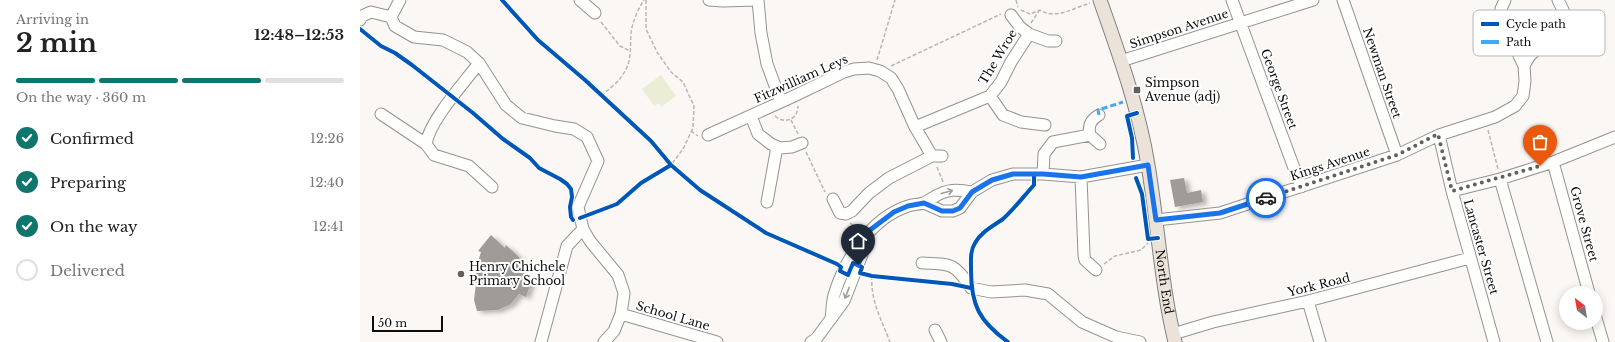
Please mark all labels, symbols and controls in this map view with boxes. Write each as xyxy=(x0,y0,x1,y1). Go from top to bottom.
street label: Simpson Avenue xyxy=(1128,5,1230,52)
legend xyxy=(1473,10,1605,56)
text: Arriving in xyxy=(16,11,89,28)
text: Cycle path xyxy=(1506,17,1566,31)
text: 12:48–12:53 xyxy=(254,25,344,44)
street label: The Wroe xyxy=(975,26,1020,87)
street label: Newman Street xyxy=(1360,26,1405,121)
text: 2 min xyxy=(16,27,97,59)
text: Path xyxy=(1506,35,1532,49)
street label: George Street xyxy=(1258,47,1301,131)
street label: Fitzwilliam Leys xyxy=(752,51,850,106)
place label: Simpson Avenue (adj) xyxy=(1144,75,1220,104)
marker: Simpson Avenue (adj) xyxy=(1132,85,1142,95)
text: On the way · 360 m xyxy=(16,89,146,106)
pin xyxy=(1523,125,1557,166)
icon: check xyxy=(16,127,38,149)
text: Confirmed xyxy=(50,129,134,148)
text: 12:26 xyxy=(310,130,344,147)
icon: bag xyxy=(1529,131,1551,153)
street label: Kings Avenue xyxy=(1288,144,1372,183)
icon: check xyxy=(16,171,38,193)
text: Preparing xyxy=(50,173,126,192)
text: 12:40 xyxy=(310,174,344,191)
courier xyxy=(1246,178,1286,218)
street label: Grove Street xyxy=(1567,185,1602,263)
icon: car xyxy=(1255,187,1277,209)
one-way arrow xyxy=(940,188,953,195)
street label: Lancaster Street xyxy=(1461,197,1502,297)
icon: check xyxy=(16,215,38,237)
text: On the way xyxy=(50,217,138,236)
text: 12:41 xyxy=(313,218,344,235)
pin xyxy=(841,224,875,265)
icon: home xyxy=(847,230,869,252)
street label: North End xyxy=(1152,248,1177,315)
place label: Henry Chichele Primary School xyxy=(469,259,566,288)
text: Delivered xyxy=(50,261,125,280)
marker: Henry Chichele Primary School xyxy=(456,269,466,279)
street label: York Road xyxy=(1285,270,1352,300)
north arrow xyxy=(1559,286,1603,330)
map controls xyxy=(1559,286,1603,330)
one-way arrow xyxy=(843,287,851,299)
street label: School Lane xyxy=(635,298,712,333)
scale bar xyxy=(372,314,443,333)
text: 50 m xyxy=(378,316,407,330)

